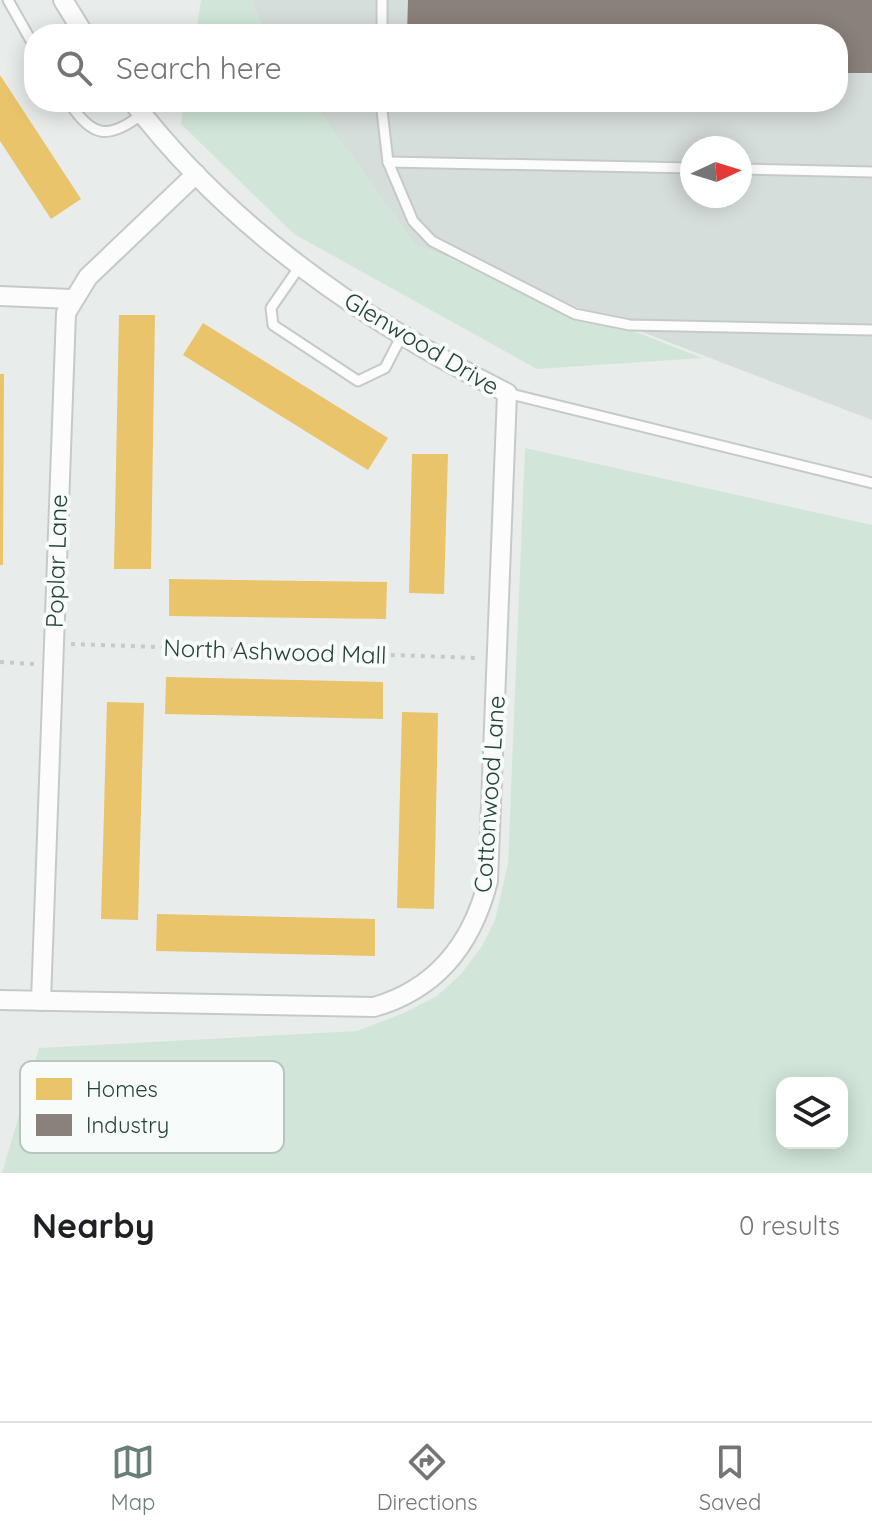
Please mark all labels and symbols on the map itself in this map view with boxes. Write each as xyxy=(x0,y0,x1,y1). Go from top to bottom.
north arrow xyxy=(680,136,752,208)
street label: Glenwood Drive xyxy=(339,285,505,401)
street label: Poplar Lane xyxy=(39,494,73,628)
street label: North Ashwood Mall xyxy=(163,632,387,670)
street label: Cottonwood Lane xyxy=(467,694,511,894)
legend xyxy=(20,1061,284,1153)
text: Homes xyxy=(86,1075,158,1103)
text: Industry xyxy=(86,1111,169,1139)

